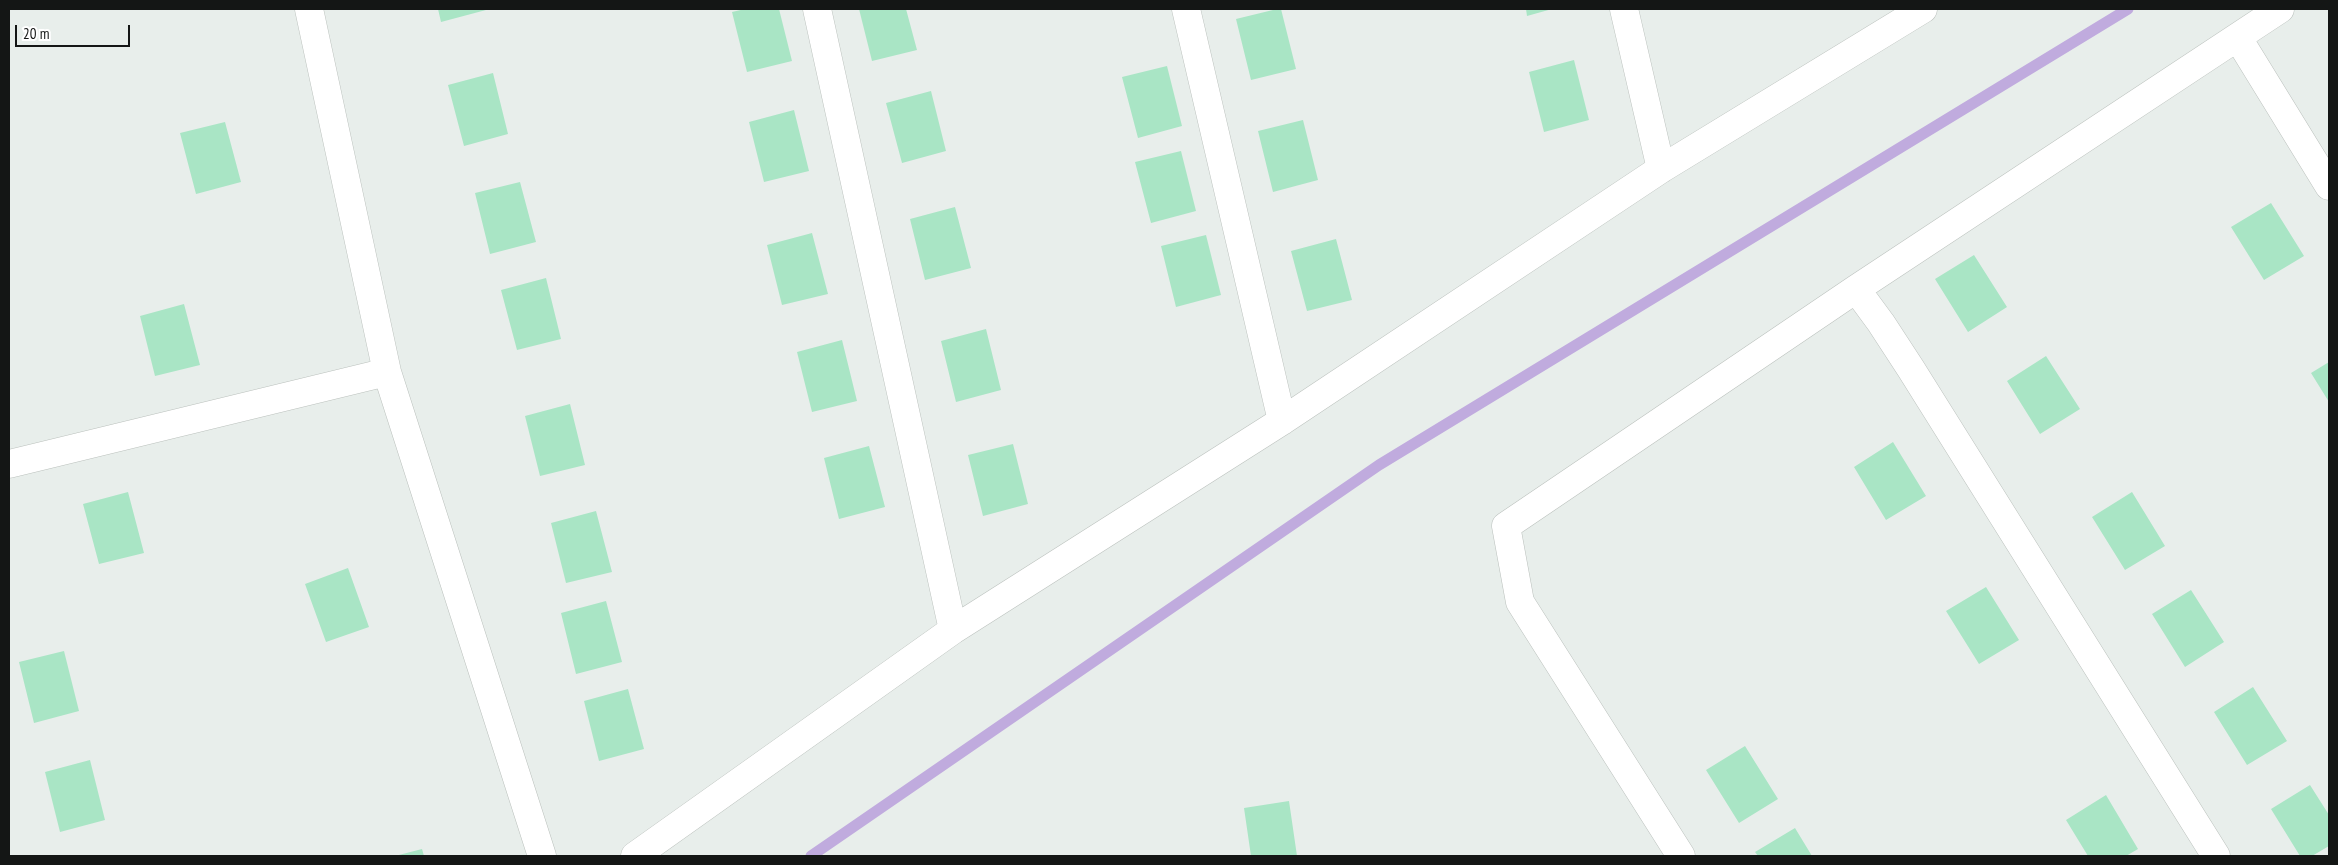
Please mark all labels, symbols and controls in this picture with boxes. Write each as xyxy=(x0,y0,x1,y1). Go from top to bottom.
scale bar xyxy=(18,15,132,47)
text: 20 m xyxy=(23,24,49,43)

